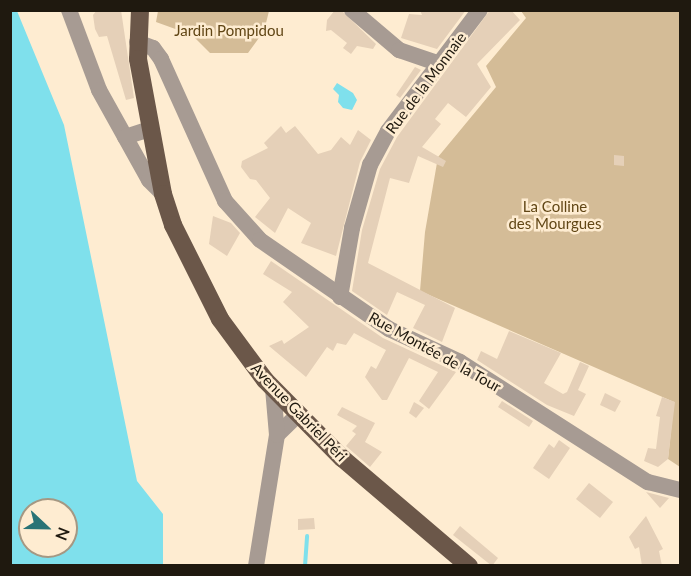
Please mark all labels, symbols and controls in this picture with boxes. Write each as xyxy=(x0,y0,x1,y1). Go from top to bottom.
park label: Jardin Pompidou xyxy=(174,22,284,40)
street label: Rue de la Monnaie xyxy=(382,29,470,137)
park label: La Colline des Mourgues xyxy=(508,197,602,232)
street label: Rue Montée de la Tour xyxy=(365,308,505,396)
street label: Avenue Gabriel Péri xyxy=(247,359,351,465)
north arrow xyxy=(18,498,78,558)
text: N xyxy=(52,525,74,543)

